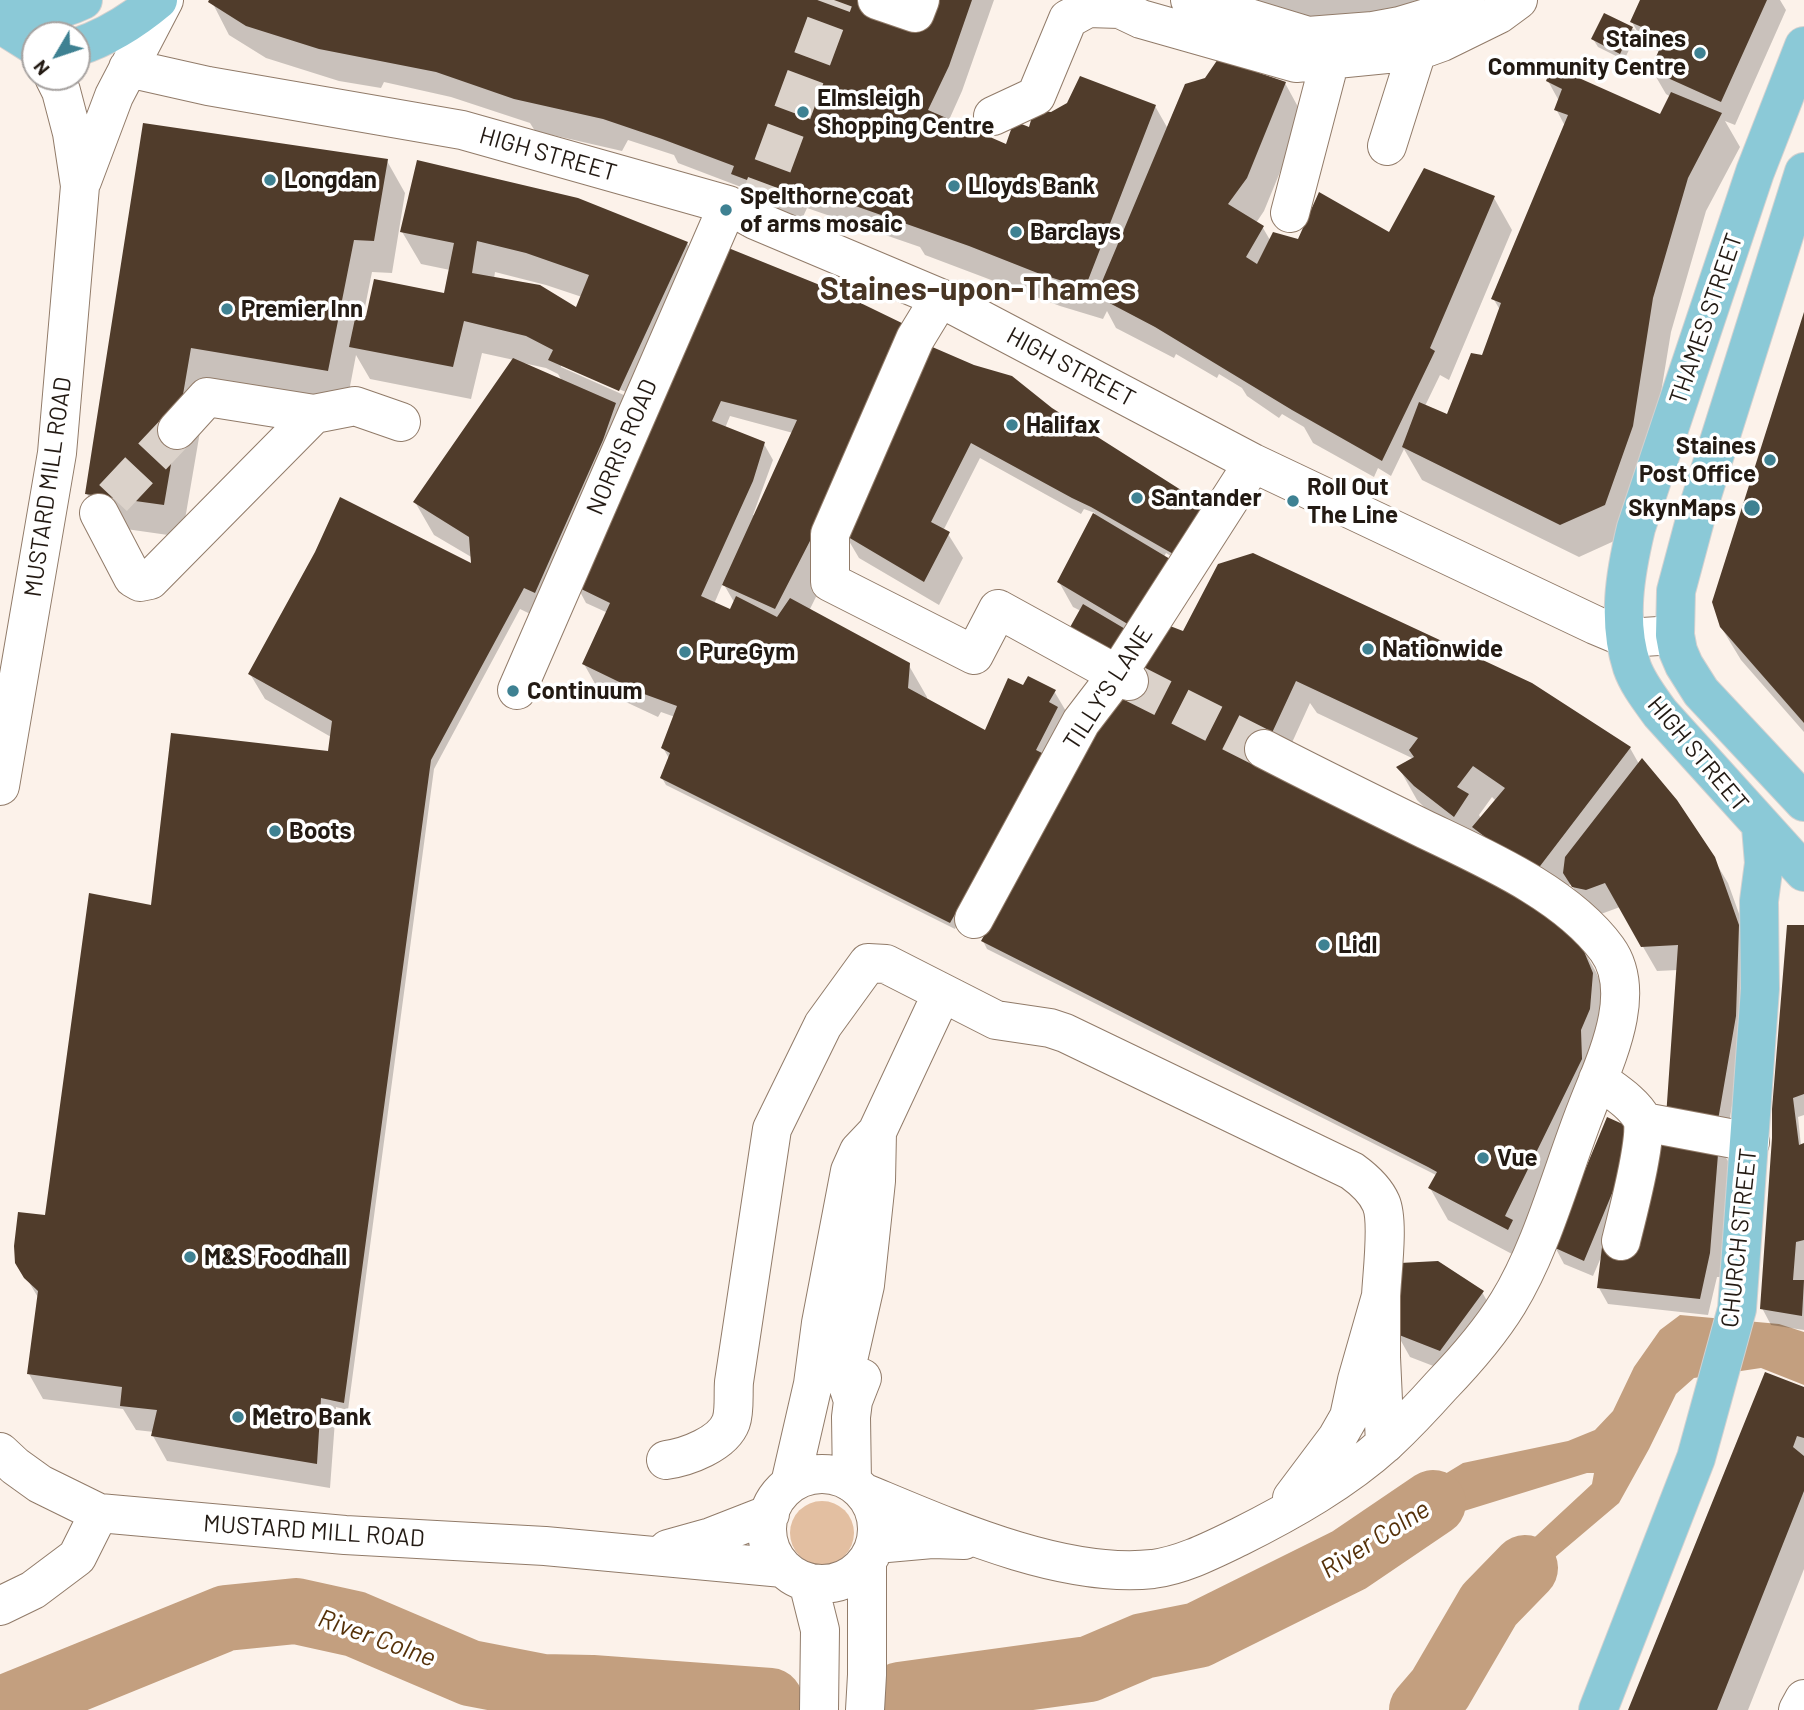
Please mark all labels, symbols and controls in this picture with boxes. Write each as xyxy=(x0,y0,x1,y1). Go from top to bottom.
north arrow xyxy=(21,21,91,91)
place label: Staines Community Centre xyxy=(1488,25,1686,81)
marker: Staines Community Centre xyxy=(1692,45,1708,61)
text: N xyxy=(28,56,54,80)
place label: Elmsleigh Shopping Centre xyxy=(817,84,994,140)
marker: Elmsleigh Shopping Centre xyxy=(795,104,811,120)
street label: HIGH STREET xyxy=(476,121,620,187)
place label: Longdan xyxy=(284,166,377,194)
marker: Longdan xyxy=(262,172,278,188)
place label: Lloyds Bank xyxy=(968,172,1095,200)
marker: Lloyds Bank xyxy=(946,178,962,194)
place label: Spelthorne coat of arms mosaic xyxy=(740,182,910,238)
marker: Spelthorne coat of arms mosaic xyxy=(718,202,734,218)
place label: Barclays xyxy=(1030,218,1121,246)
marker: Barclays xyxy=(1008,224,1024,240)
street label: THAMES STREET xyxy=(1663,230,1749,408)
district label: Staines-upon-Thames xyxy=(820,270,1136,308)
place label: Premier Inn xyxy=(241,295,363,323)
marker: Premier Inn xyxy=(219,301,235,317)
street label: HIGH STREET xyxy=(1002,321,1140,413)
street label: MUSTARD MILL ROAD xyxy=(18,375,78,599)
street label: NORRIS ROAD xyxy=(581,375,663,519)
place label: Halifax xyxy=(1026,411,1100,439)
marker: Halifax xyxy=(1004,417,1020,433)
place label: Staines Post Office xyxy=(1639,432,1756,488)
marker: Staines Post Office xyxy=(1762,452,1778,468)
place label: Roll Out The Line xyxy=(1307,473,1398,529)
place label: Santander xyxy=(1151,484,1262,512)
marker: Santander xyxy=(1129,490,1145,506)
marker: Roll Out The Line xyxy=(1285,493,1301,509)
place label: SkynMaps xyxy=(1628,494,1736,522)
marker: SkynMaps xyxy=(1742,498,1762,518)
street label: TILLY'S LANE xyxy=(1057,621,1159,755)
place label: Nationwide xyxy=(1382,635,1503,663)
place label: PureGym xyxy=(699,638,795,666)
marker: Nationwide xyxy=(1360,641,1376,657)
marker: PureGym xyxy=(677,644,693,660)
place label: Continuum xyxy=(527,677,643,705)
marker: Continuum xyxy=(505,683,521,699)
street label: HIGH STREET xyxy=(1641,690,1755,818)
place label: Boots xyxy=(289,817,351,845)
marker: Boots xyxy=(267,823,283,839)
place label: Lidl xyxy=(1338,931,1377,959)
marker: Lidl xyxy=(1316,937,1332,953)
place label: Vue xyxy=(1497,1144,1538,1172)
street label: CHURCH STREET xyxy=(1715,1147,1763,1329)
marker: Vue xyxy=(1475,1150,1491,1166)
place label: M&S Foodhall xyxy=(204,1243,347,1271)
marker: M&S Foodhall xyxy=(182,1249,198,1265)
place label: Metro Bank xyxy=(252,1403,372,1431)
marker: Metro Bank xyxy=(230,1409,246,1425)
water label: River Colne xyxy=(1315,1493,1435,1585)
street label: MUSTARD MILL ROAD xyxy=(202,1509,426,1553)
water label: River Colne xyxy=(314,1602,440,1674)

